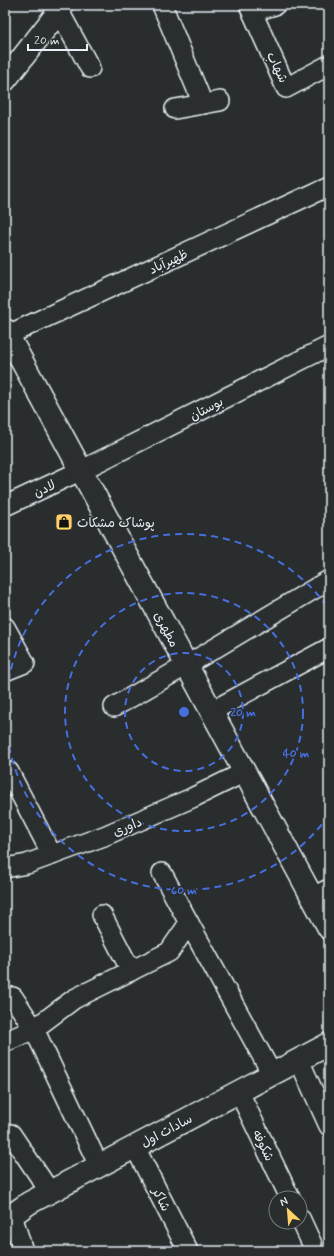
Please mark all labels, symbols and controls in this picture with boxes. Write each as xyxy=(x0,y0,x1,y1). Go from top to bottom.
scale bar xyxy=(28,26,87,52)
text: 20 m xyxy=(34,33,60,49)
street label: شهاب xyxy=(262,49,291,86)
street label: ظهیرآباد xyxy=(146,246,191,279)
street label: بوستان xyxy=(187,394,226,425)
street label: لادن xyxy=(31,477,58,502)
shop icon: پوشاک مشکات xyxy=(54,512,74,532)
place label: پوشاک مشکات xyxy=(77,515,155,532)
street label: مطهری xyxy=(149,609,182,651)
centre of rings xyxy=(177,705,191,719)
text: 20 m xyxy=(230,705,256,721)
text: 40 m xyxy=(283,746,310,762)
street label: داوری xyxy=(110,814,145,841)
text: 60 m xyxy=(171,883,197,899)
street label: سادات اول xyxy=(138,1111,195,1152)
street label: شکوفه xyxy=(248,1127,278,1164)
street label: شاکر xyxy=(147,1184,174,1214)
north arrow xyxy=(268,1190,308,1230)
text: N xyxy=(278,1194,290,1210)

